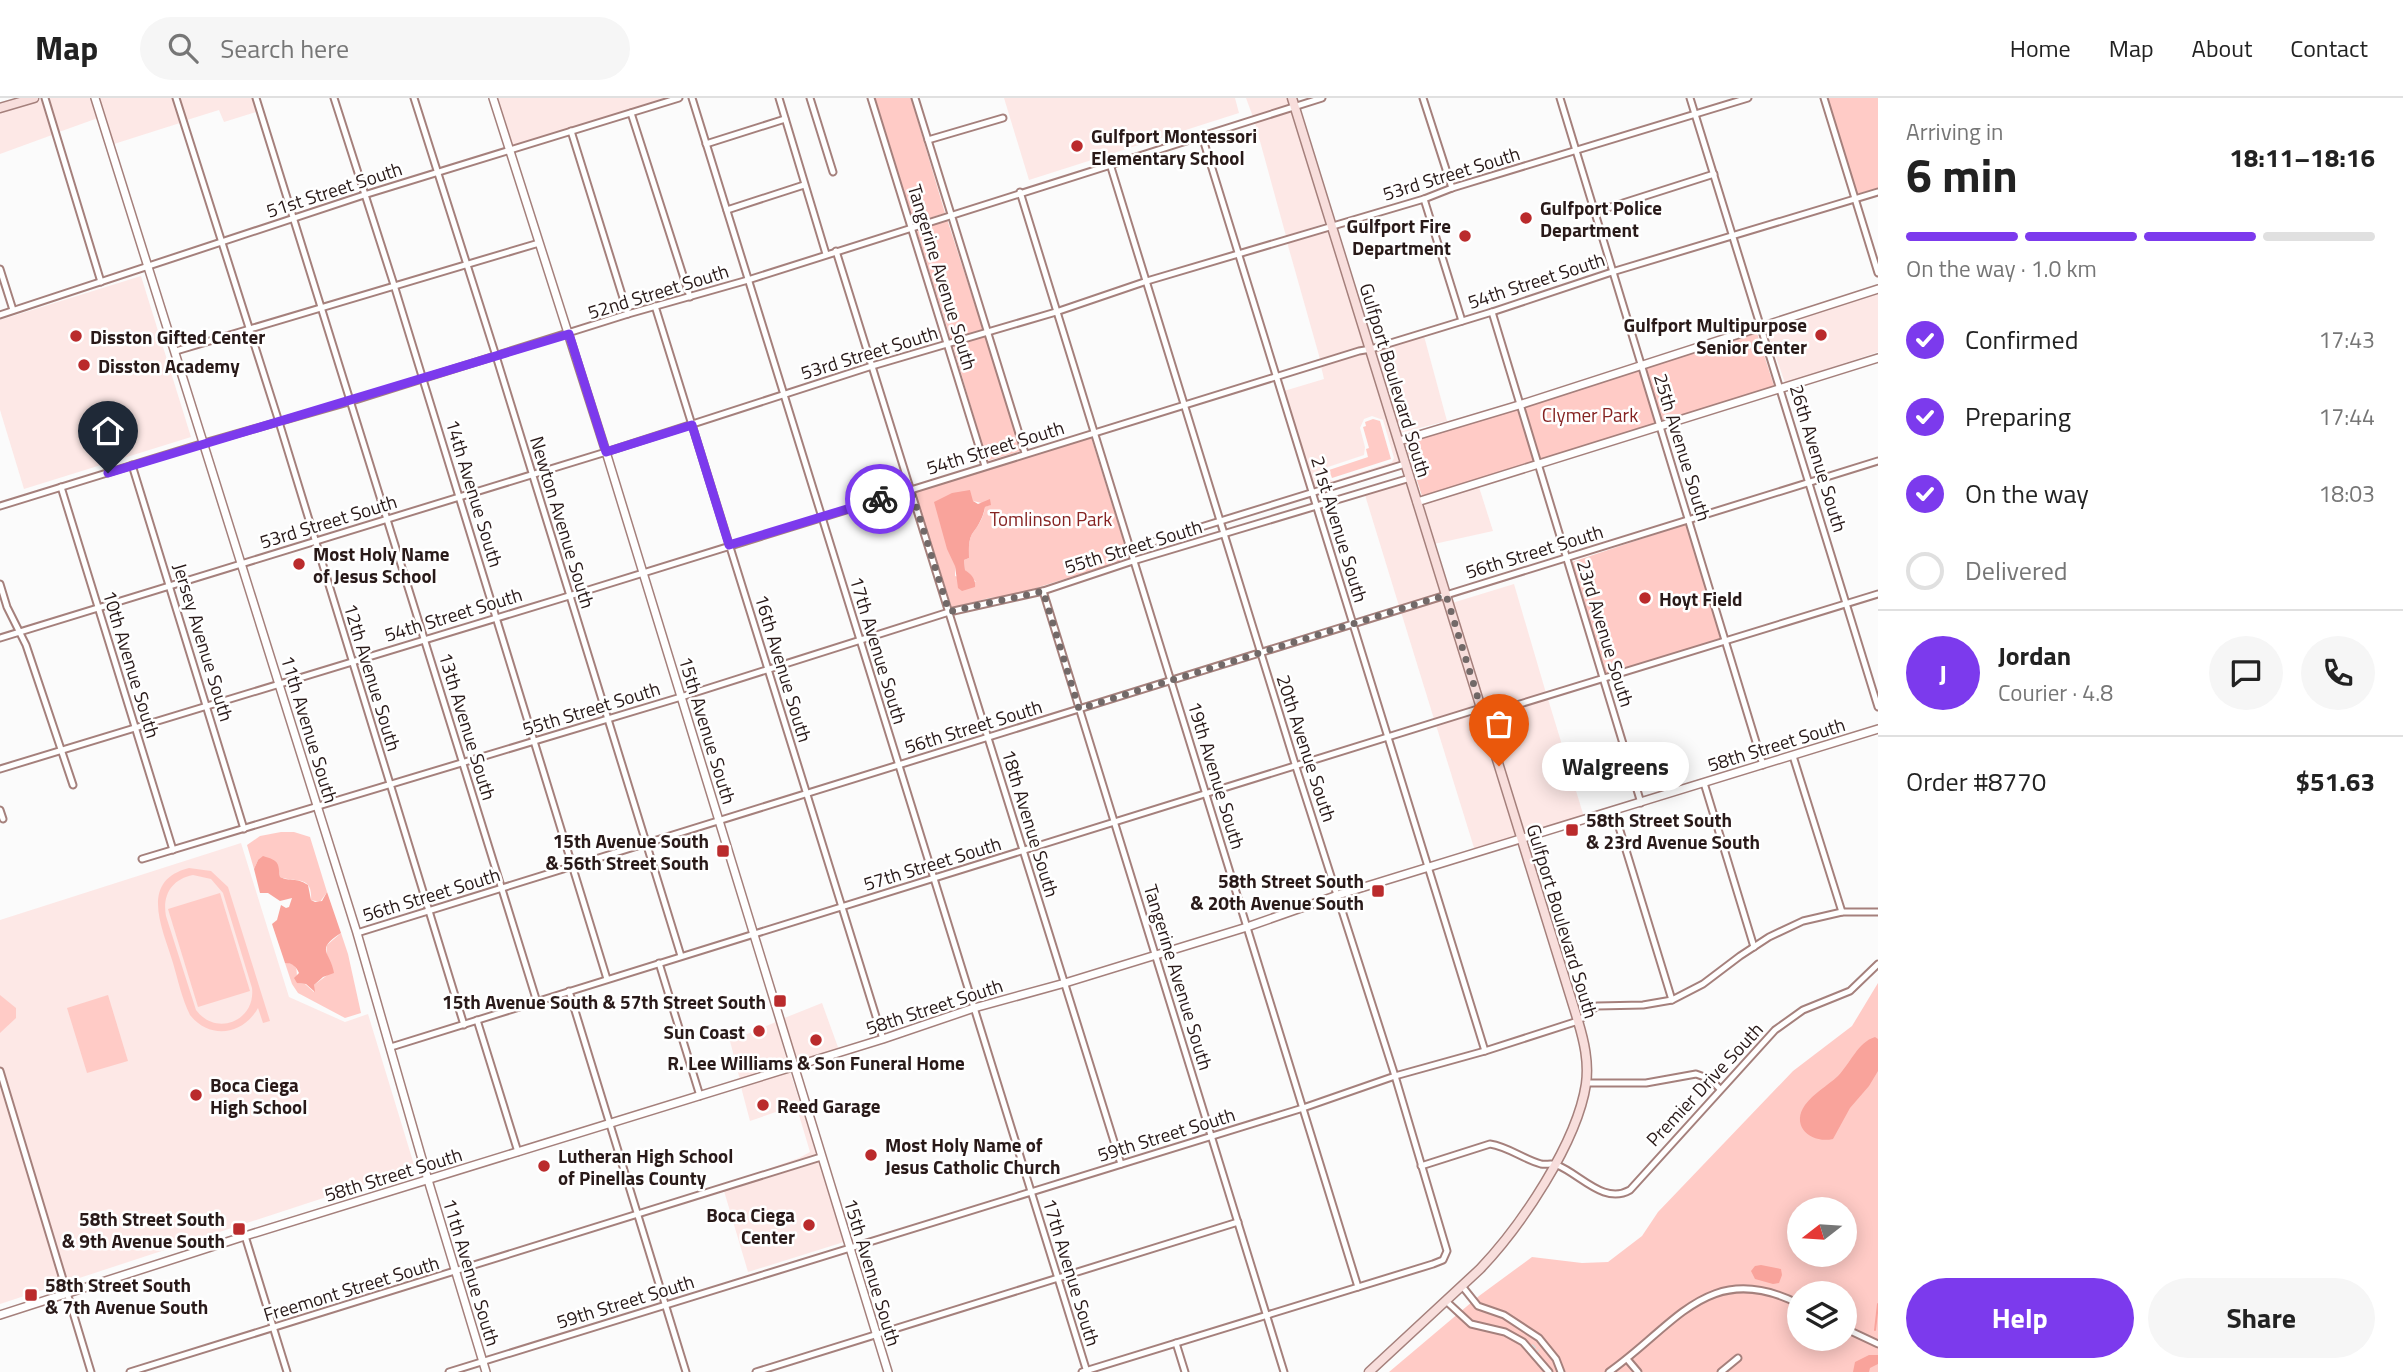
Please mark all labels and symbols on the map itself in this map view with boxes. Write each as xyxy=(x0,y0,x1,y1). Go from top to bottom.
place label: Gulfport Montessori Elementary School xyxy=(1091,121,1257,172)
marker: Gulfport Montessori Elementary School xyxy=(1069,138,1085,154)
street label: 53rd Street South xyxy=(1379,138,1523,208)
street label: 51st Street South xyxy=(262,153,406,225)
street label: Tangerine Avenue South xyxy=(901,180,985,374)
place label: Gulfport Police Department xyxy=(1540,193,1662,244)
marker: Gulfport Police Department xyxy=(1518,210,1534,226)
place label: Gulfport Fire Department xyxy=(1347,211,1451,262)
marker: Gulfport Fire Department xyxy=(1457,228,1473,244)
street label: 54th Street South xyxy=(1464,244,1608,316)
street label: 52nd Street South xyxy=(584,256,732,326)
street label: Gulfport Boulevard South xyxy=(1353,279,1439,481)
place label: Gulfport Multipurpose Senior Center xyxy=(1624,310,1807,361)
street label: 53rd Street South xyxy=(797,317,941,387)
place label: Disston Gifted Center xyxy=(90,322,265,351)
marker: Gulfport Multipurpose Senior Center xyxy=(1813,327,1829,343)
marker: Disston Gifted Center xyxy=(68,328,84,344)
place label: Disston Academy xyxy=(98,351,240,380)
marker: Disston Academy xyxy=(76,357,92,373)
street label: 25th Avenue South xyxy=(1647,369,1719,525)
street label: 26th Avenue South xyxy=(1783,380,1855,536)
park label: Clymer Park xyxy=(1542,400,1638,429)
pin xyxy=(78,401,138,473)
street label: 54th Street South xyxy=(922,412,1068,482)
street label: 14th Avenue South xyxy=(439,415,511,571)
street label: Newton Avenue South xyxy=(523,432,603,612)
street label: 21st Avenue South xyxy=(1304,452,1376,606)
courier xyxy=(845,464,915,534)
street label: 53rd Street South xyxy=(256,486,400,556)
park label: Tomlinson Park xyxy=(990,504,1112,533)
street label: 55th Street South xyxy=(1060,511,1206,581)
street label: 56th Street South xyxy=(1461,516,1607,586)
place label: Most Holy Name of Jesus School xyxy=(313,539,450,590)
marker: Most Holy Name of Jesus School xyxy=(291,556,307,572)
street label: 23rd Avenue South xyxy=(1570,556,1642,710)
street label: Jersey Avenue South xyxy=(166,559,242,725)
street label: 17th Avenue South xyxy=(843,572,915,728)
street label: 54th Street South xyxy=(380,579,526,649)
place label: Hoyt Field xyxy=(1659,584,1743,613)
street label: 10th Avenue South xyxy=(96,586,168,742)
street label: 16th Avenue South xyxy=(748,590,820,746)
marker: Hoyt Field xyxy=(1637,590,1653,606)
street label: 12th Avenue South xyxy=(337,599,409,755)
street label: 13th Avenue South xyxy=(432,648,504,804)
street label: 11th Avenue South xyxy=(274,651,346,807)
street label: 15th Avenue South xyxy=(672,652,744,808)
street label: 20th Avenue South xyxy=(1270,671,1344,825)
street label: 55th Street South xyxy=(518,673,664,743)
street label: 56th Street South xyxy=(900,691,1046,761)
pin xyxy=(1469,694,1529,766)
street label: 19th Avenue South xyxy=(1181,697,1253,853)
street label: 58th Street South xyxy=(1703,709,1849,779)
callout: Walgreens xyxy=(1541,742,1688,790)
street label: 18th Avenue South xyxy=(995,745,1067,901)
place label: 58th Street South & 23rd Avenue South xyxy=(1586,805,1760,856)
street label: Gulfport Boulevard South xyxy=(1520,820,1606,1022)
marker: 58th Street South & 23rd Avenue South xyxy=(1564,822,1580,838)
place label: 15th Avenue South & 56th Street South xyxy=(546,826,709,877)
street label: 57th Street South xyxy=(859,828,1005,898)
marker: 15th Avenue South & 56th Street South xyxy=(715,843,731,859)
street label: 56th Street South xyxy=(358,859,504,929)
place label: 58th Street South & 20th Avenue South xyxy=(1190,866,1364,917)
street label: Tangerine Avenue South xyxy=(1137,880,1221,1074)
marker: 58th Street South & 20th Avenue South xyxy=(1370,883,1386,899)
street label: 58th Street South xyxy=(862,970,1006,1042)
place label: 15th Avenue South & 57th Street South xyxy=(442,987,766,1016)
marker: 15th Avenue South & 57th Street South xyxy=(772,993,788,1009)
street label: Premier Drive South xyxy=(1639,1015,1769,1153)
place label: Sun Coast xyxy=(664,1017,745,1046)
marker: Sun Coast xyxy=(751,1023,767,1039)
marker: R. Lee Williams & Son Funeral Home xyxy=(808,1032,824,1048)
place label: R. Lee Williams & Son Funeral Home xyxy=(667,1048,965,1077)
place label: Boca Ciega High School xyxy=(210,1070,307,1121)
marker: Boca Ciega High School xyxy=(188,1087,204,1103)
place label: Reed Garage xyxy=(777,1091,881,1120)
marker: Reed Garage xyxy=(755,1097,771,1113)
street label: 59th Street South xyxy=(1093,1099,1239,1169)
place label: Most Holy Name of Jesus Catholic Church xyxy=(885,1130,1061,1181)
street label: 58th Street South xyxy=(320,1139,466,1209)
place label: Lutheran High School of Pinellas County xyxy=(558,1141,733,1192)
marker: Most Holy Name of Jesus Catholic Church xyxy=(863,1147,879,1163)
marker: Lutheran High School of Pinellas County xyxy=(536,1158,552,1174)
street label: 11th Avenue South xyxy=(436,1194,508,1350)
street label: 15th Avenue South xyxy=(837,1194,909,1350)
street label: 17th Avenue South xyxy=(1036,1194,1108,1350)
north arrow xyxy=(1787,1197,1857,1267)
place label: Boca Ciega Center xyxy=(706,1200,795,1251)
place label: 58th Street South & 9th Avenue South xyxy=(62,1204,225,1255)
marker: Boca Ciega Center xyxy=(801,1217,817,1233)
marker: 58th Street South & 9th Avenue South xyxy=(231,1221,247,1237)
street label: Freemont Street South xyxy=(259,1247,443,1329)
street label: 59th Street South xyxy=(552,1266,698,1336)
place label: 58th Street South & 7th Avenue South xyxy=(45,1270,208,1321)
marker: 58th Street South & 7th Avenue South xyxy=(23,1287,39,1303)

